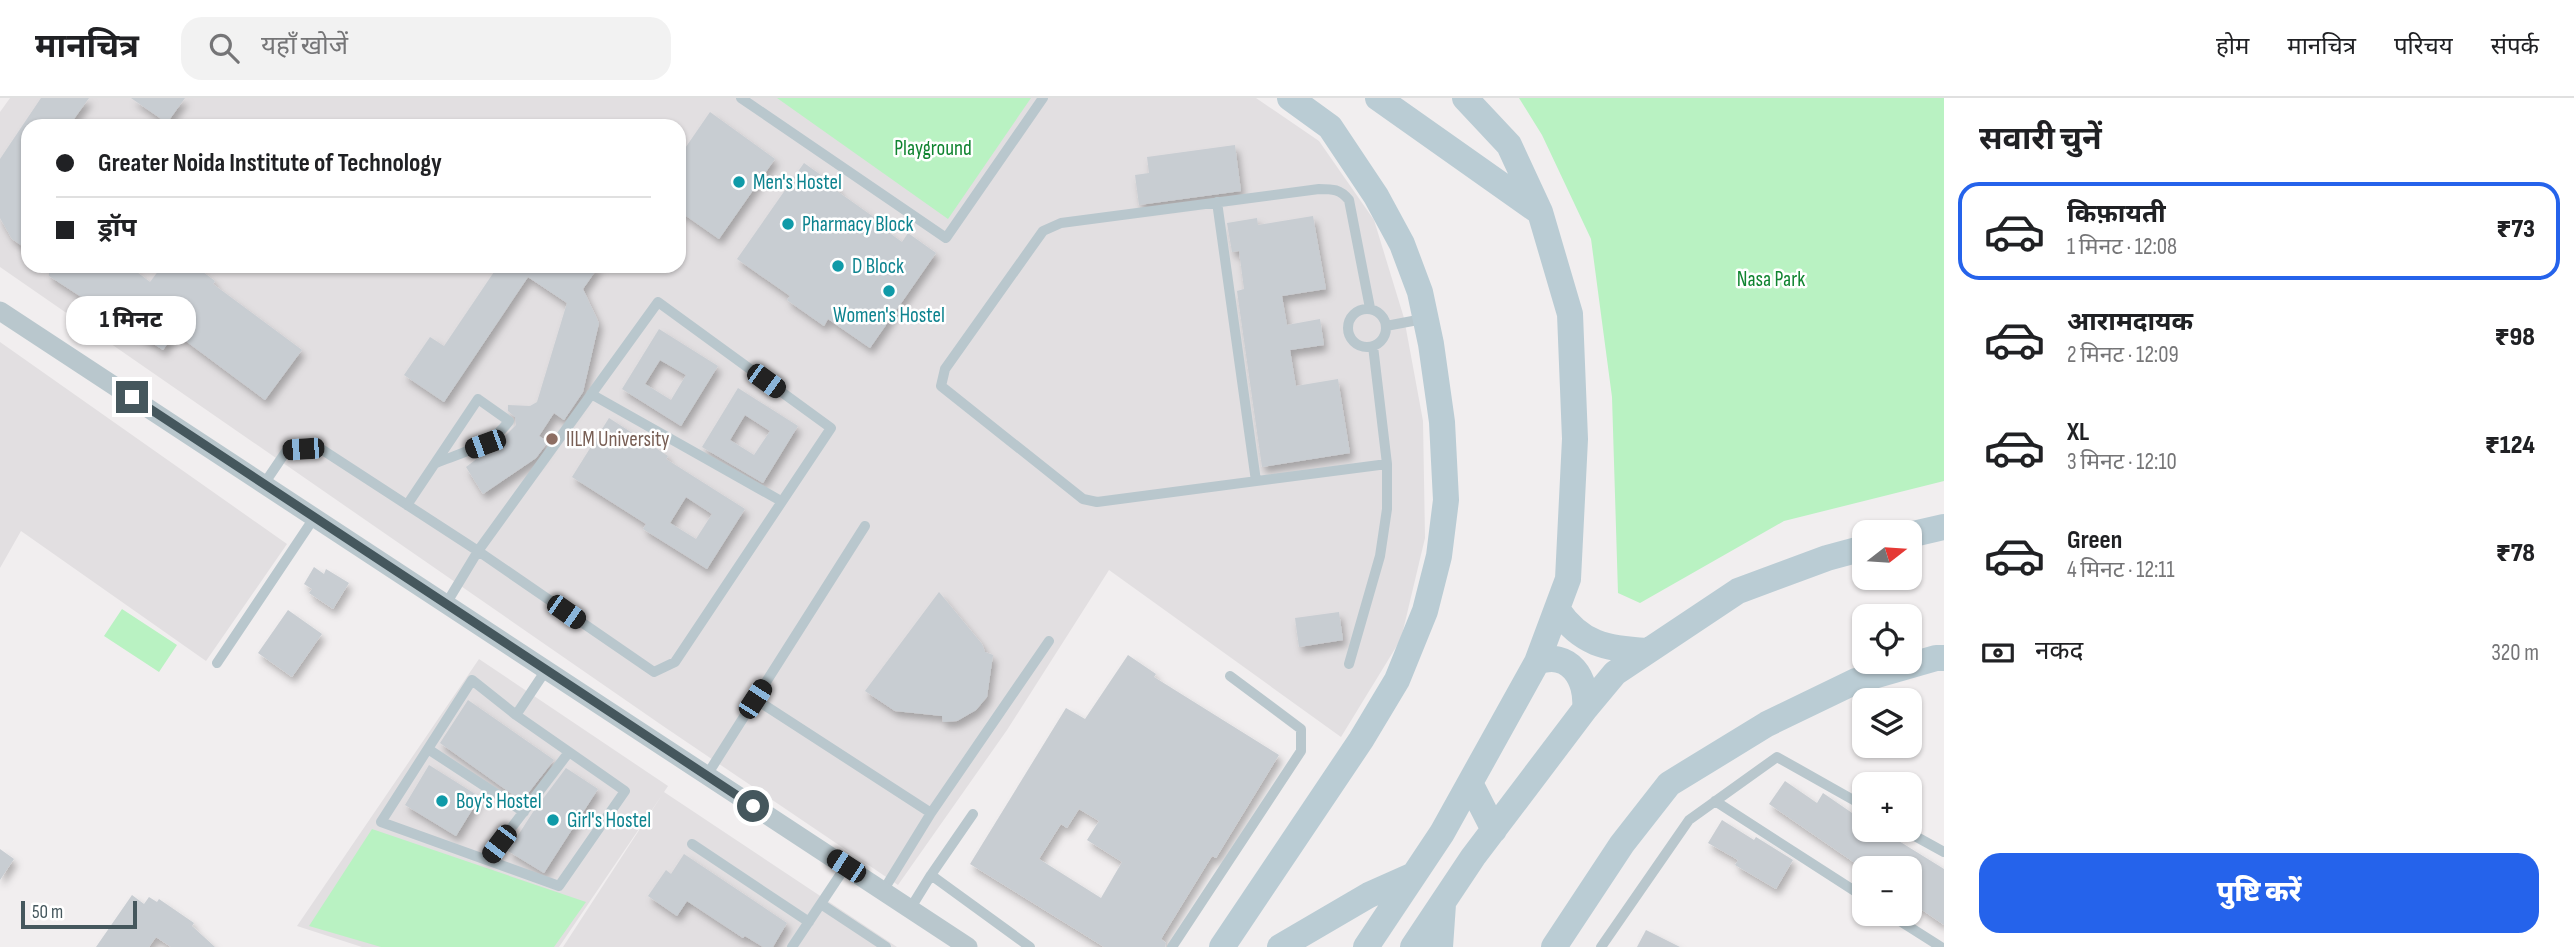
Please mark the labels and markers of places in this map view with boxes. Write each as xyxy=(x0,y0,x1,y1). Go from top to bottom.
place label: Men's Hostel xyxy=(753,170,842,195)
marker: Men's Hostel xyxy=(731,174,747,190)
place label: Pharmacy Block xyxy=(802,212,914,237)
marker: Pharmacy Block xyxy=(780,216,796,232)
place label: D Block xyxy=(852,254,904,279)
marker: D Block xyxy=(830,258,846,274)
marker: Women's Hostel xyxy=(881,283,897,299)
place label: Women's Hostel xyxy=(833,303,945,328)
place label: IILM University xyxy=(566,427,669,452)
marker: IILM University xyxy=(544,431,560,447)
place label: Boy's Hostel xyxy=(456,789,542,814)
marker: Boy's Hostel xyxy=(434,793,450,809)
place label: Girl's Hostel xyxy=(567,808,651,833)
marker: Girl's Hostel xyxy=(545,812,561,828)

